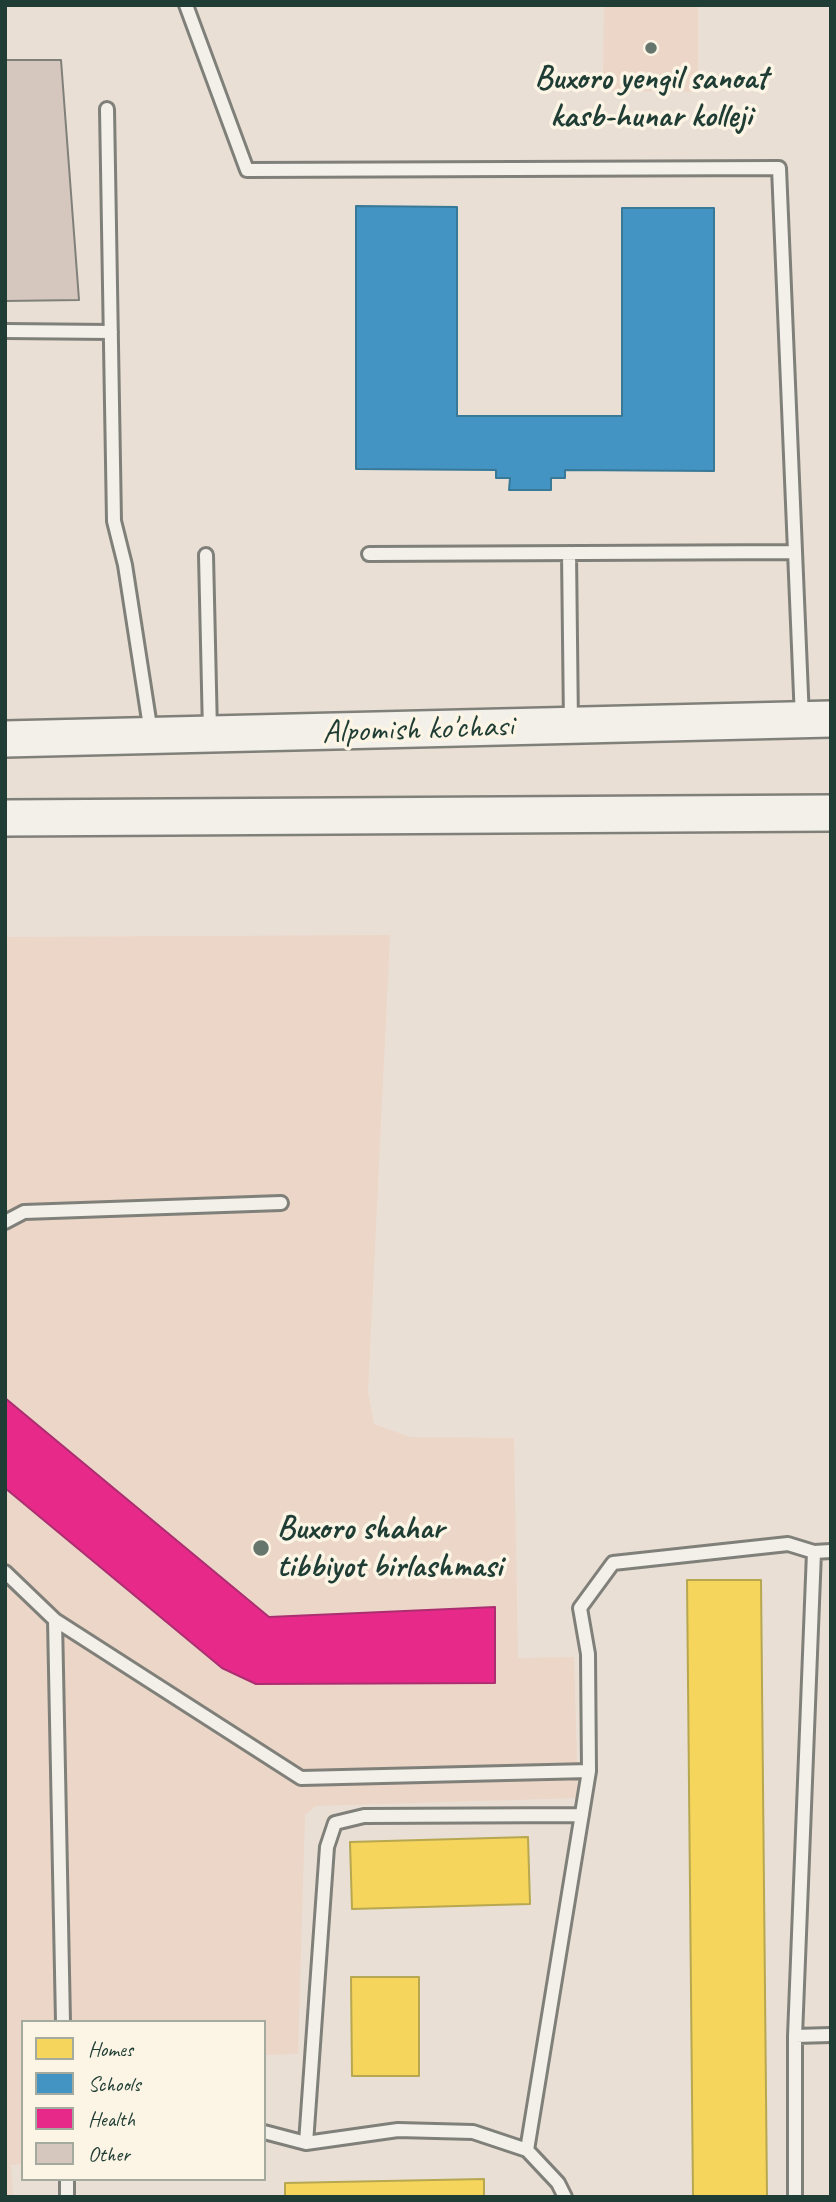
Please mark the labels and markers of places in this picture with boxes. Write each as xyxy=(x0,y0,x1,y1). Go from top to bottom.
marker: Buxoro yengil sanoat kasb-hunar kolleji xyxy=(643,40,659,56)
place label: Buxoro yengil sanoat kasb-hunar kolleji xyxy=(534,59,768,137)
place label: Buxoro shahar tibbiyot birlashmasi xyxy=(277,1509,502,1587)
marker: Buxoro shahar tibbiyot birlashmasi xyxy=(251,1538,271,1558)

